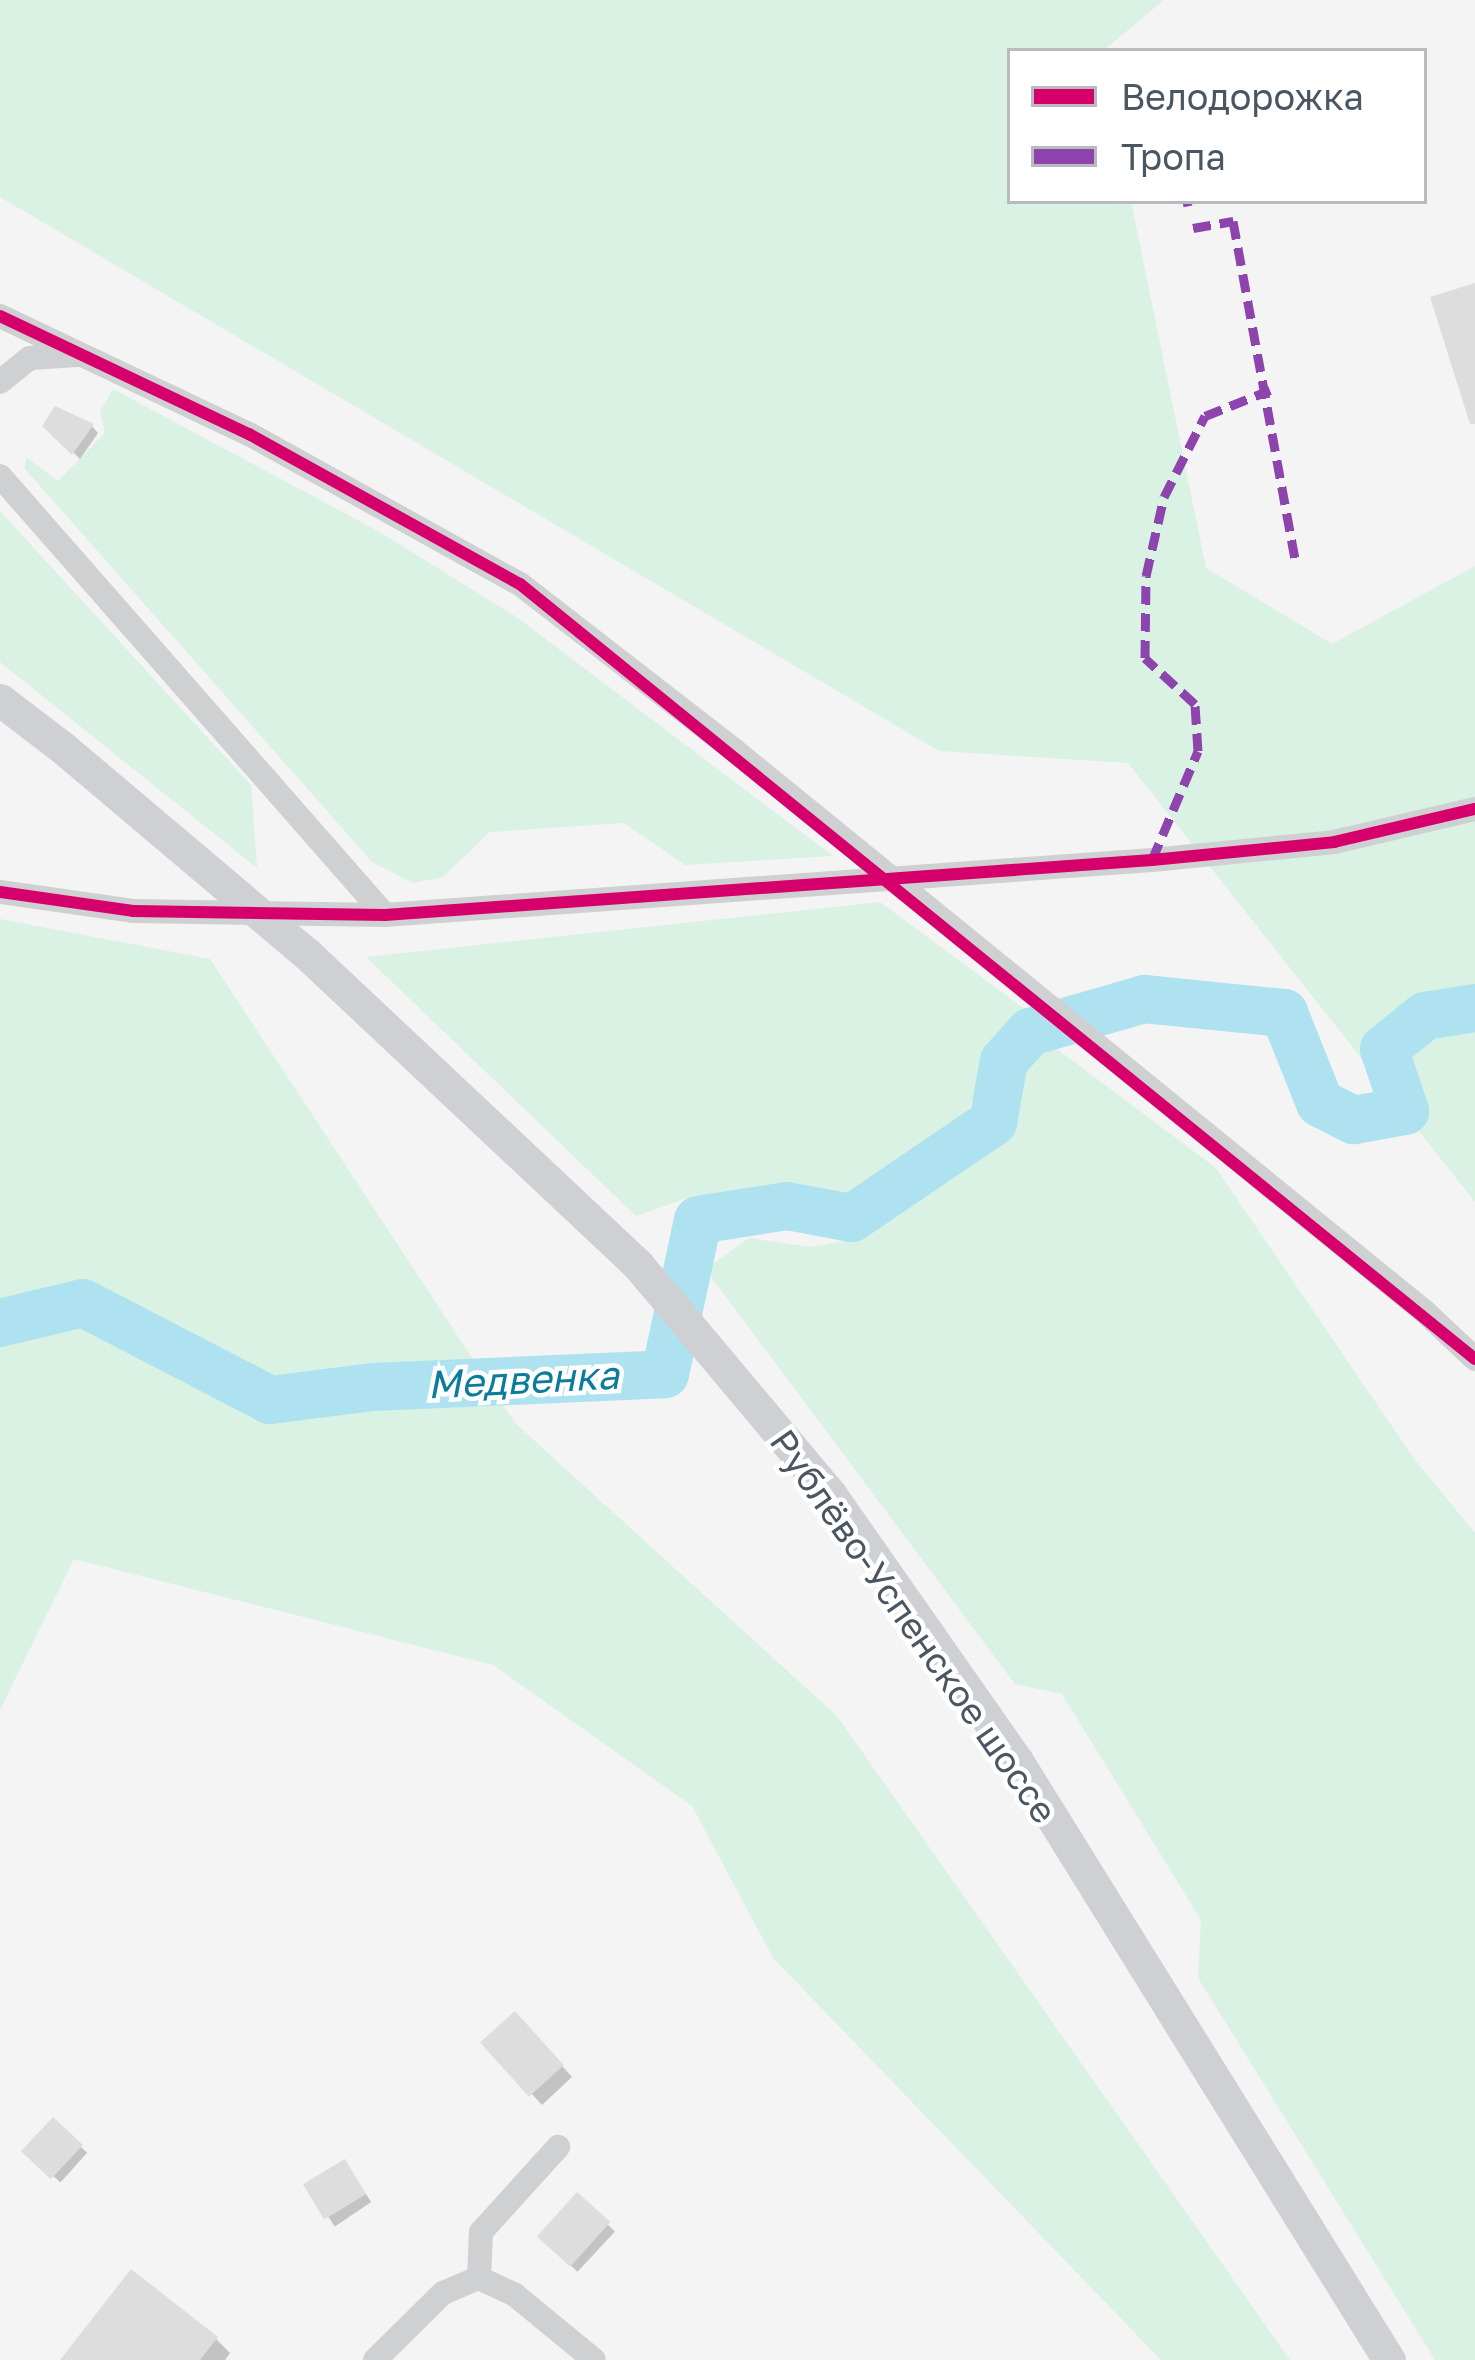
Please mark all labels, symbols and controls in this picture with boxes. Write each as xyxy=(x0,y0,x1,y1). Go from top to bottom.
legend xyxy=(1007,48,1427,204)
text: Велодорожка xyxy=(1121,75,1364,118)
text: Тропа xyxy=(1121,135,1226,178)
water label: Медвенка xyxy=(426,1352,620,1408)
street label: Рублёво-Успенское шоссе xyxy=(761,1421,1067,1831)

